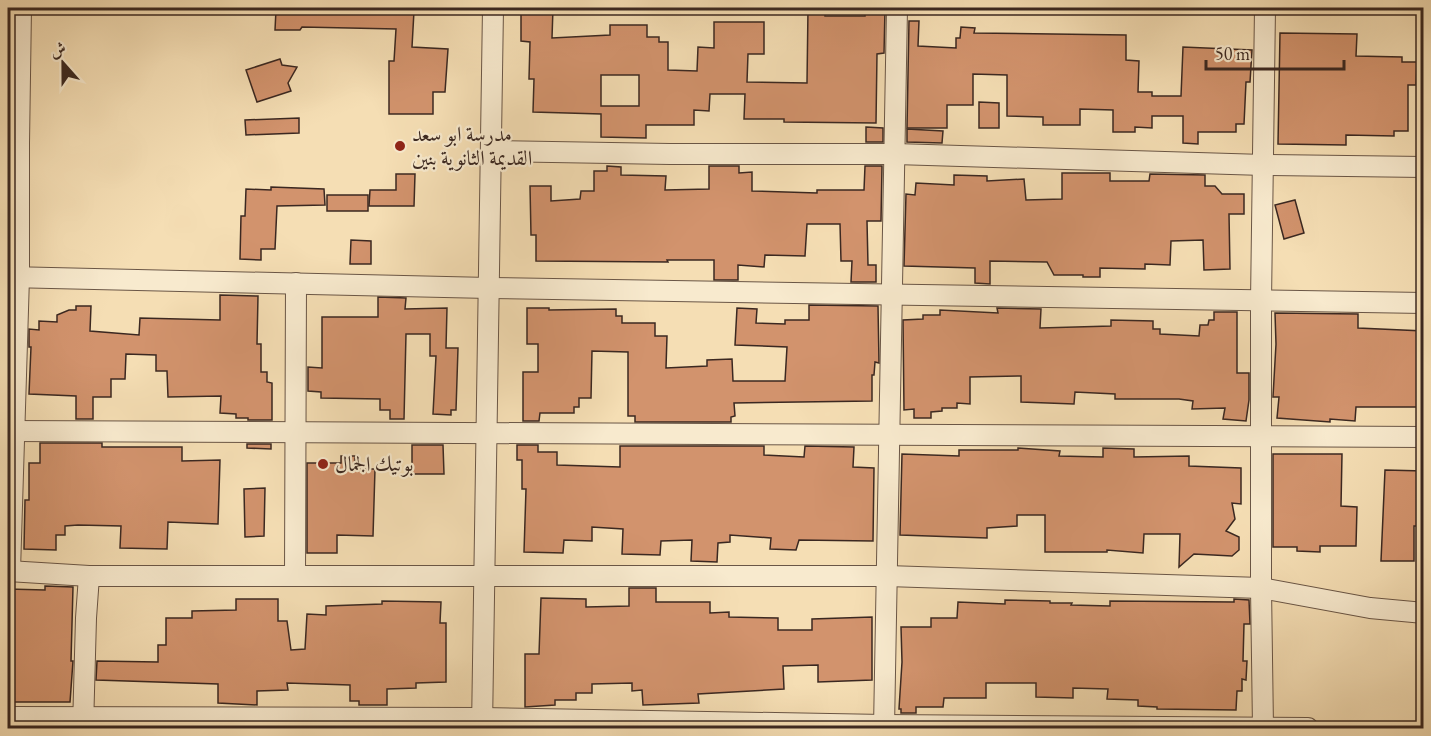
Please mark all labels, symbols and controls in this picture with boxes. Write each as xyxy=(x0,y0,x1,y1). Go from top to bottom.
north arrow xyxy=(33,33,93,93)
scale bar xyxy=(1206,33,1344,71)
text: ش xyxy=(47,37,69,62)
text: 50 m xyxy=(1215,42,1250,65)
place label: مدرسة ابو سعد القديمة الثانوية بنين xyxy=(412,120,532,171)
marker: مدرسة ابو سعد القديمة الثانوية بنين xyxy=(393,139,407,153)
place label: بوتيك الجمال xyxy=(335,450,414,477)
marker: بوتيك الجمال xyxy=(316,457,330,471)

